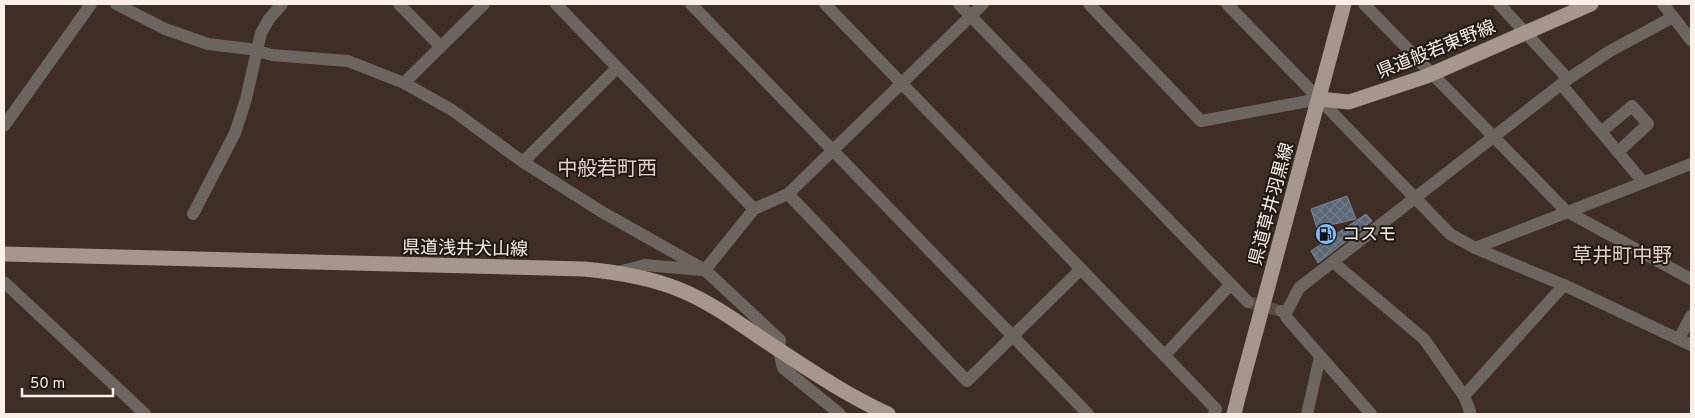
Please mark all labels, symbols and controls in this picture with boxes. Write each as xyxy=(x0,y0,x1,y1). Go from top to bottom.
street label: 県道般若東野線 xyxy=(1374,16,1499,85)
street label: 県道草井羽黒線 xyxy=(1245,141,1300,268)
district label: 中般若町西 xyxy=(557,157,657,183)
fuel station icon: コスモ xyxy=(1314,222,1338,246)
place label: コスモ xyxy=(1342,224,1396,247)
street label: 県道浅井犬山線 xyxy=(402,237,528,262)
district label: 草井町中野 xyxy=(1572,244,1672,270)
scale bar xyxy=(22,366,114,398)
text: 50 m xyxy=(30,375,65,394)

